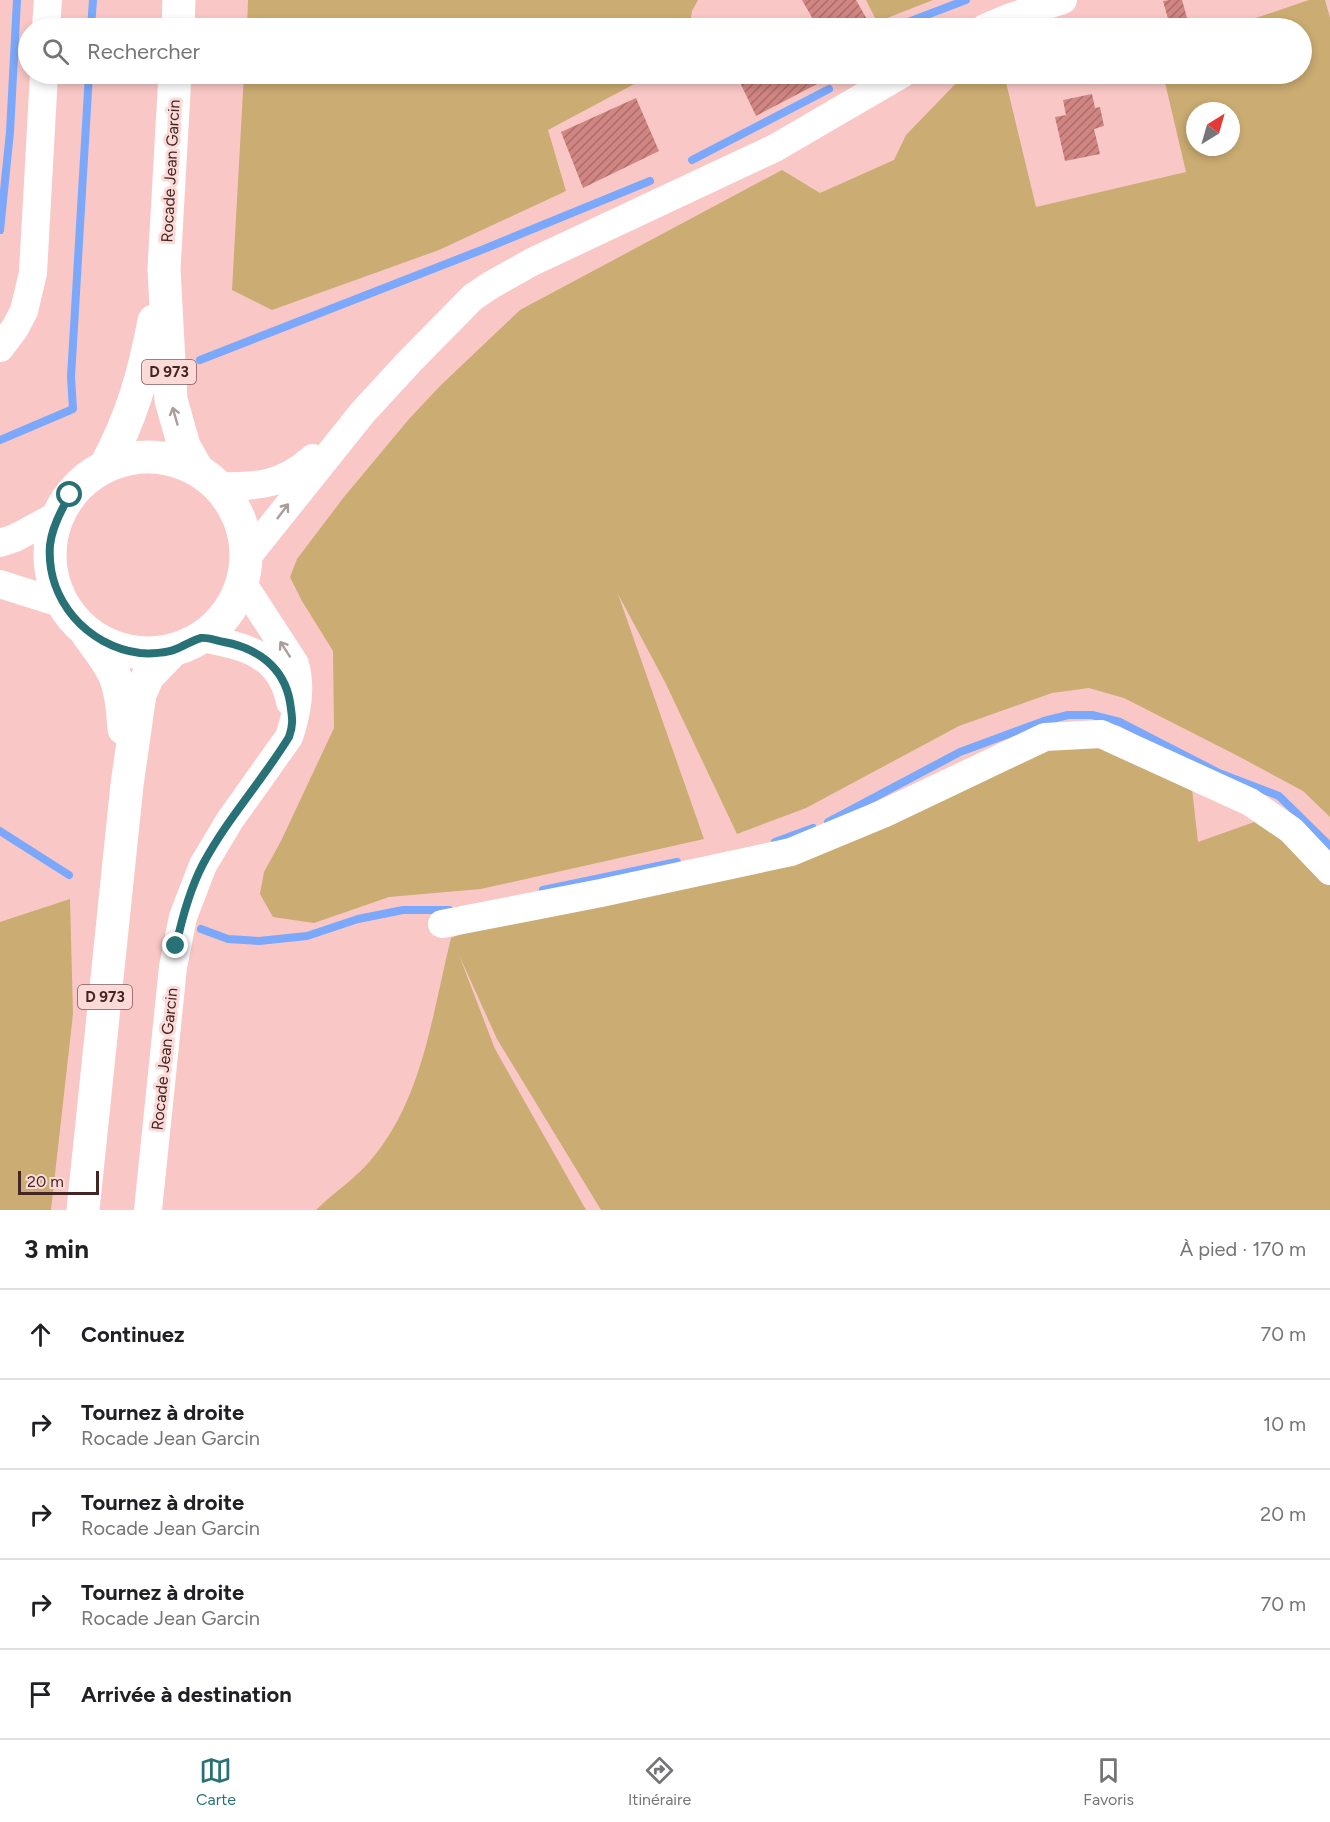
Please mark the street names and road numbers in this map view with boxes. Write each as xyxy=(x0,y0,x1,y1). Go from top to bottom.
street label: Rocade Jean Garcin xyxy=(157,99,184,243)
road number: D 973 xyxy=(142,360,196,384)
road number: D 973 xyxy=(78,985,132,1009)
street label: Rocade Jean Garcin xyxy=(148,987,181,1131)

